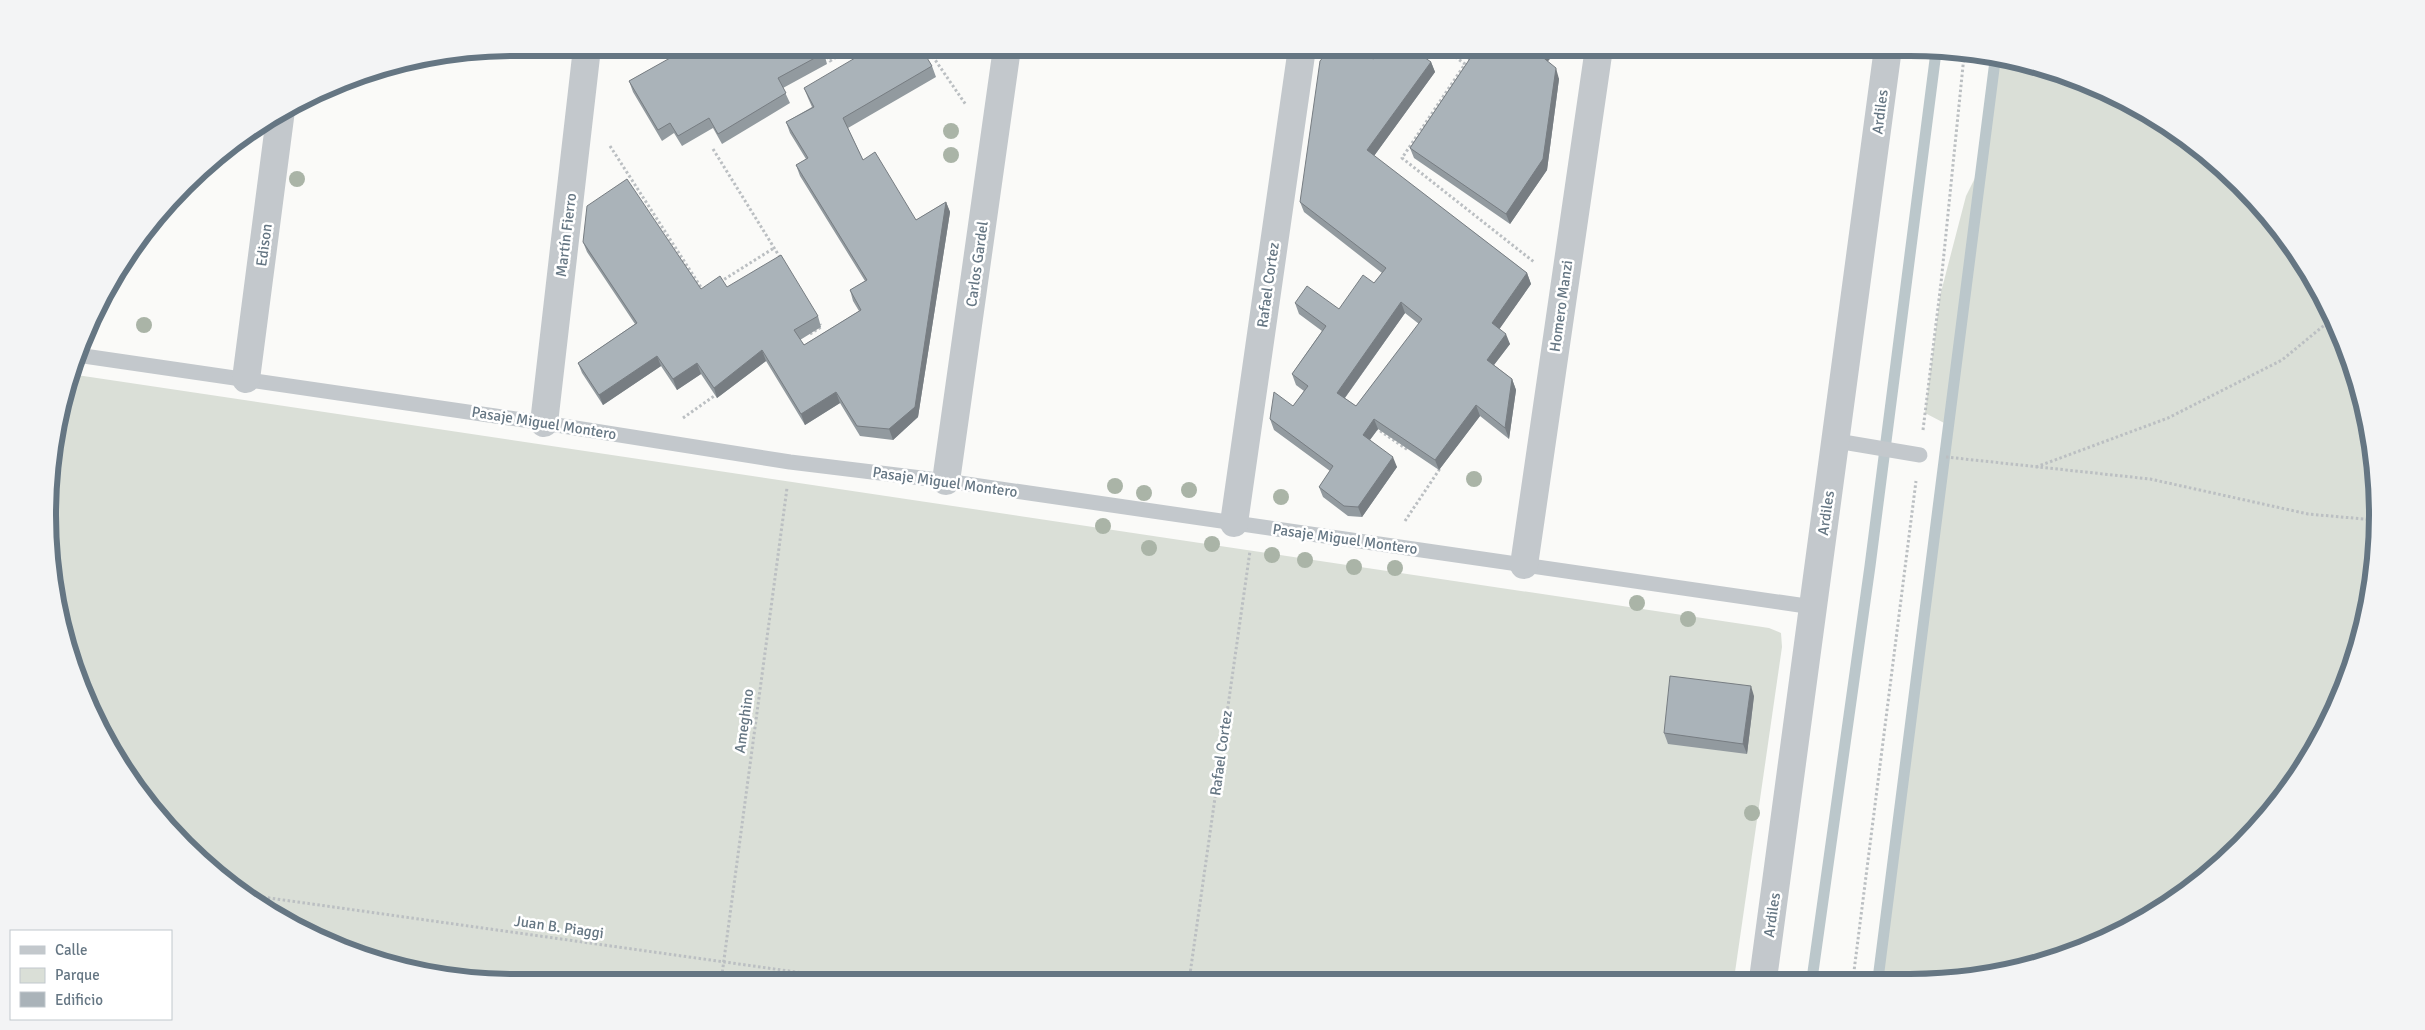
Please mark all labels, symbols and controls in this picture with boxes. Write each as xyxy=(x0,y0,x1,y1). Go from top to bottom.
street label: Ardiles xyxy=(1868,88,1892,135)
street label: Martín Fierro xyxy=(552,192,580,278)
street label: Carlos Gardel xyxy=(962,220,992,308)
street label: Edison xyxy=(252,223,276,267)
street label: Rafael Cortez xyxy=(1253,241,1283,329)
street label: Homero Manzi xyxy=(1546,259,1576,353)
street label: Pasaje Miguel Montero xyxy=(470,403,618,443)
street label: Pasaje Miguel Montero xyxy=(871,463,1019,501)
street label: Ardiles xyxy=(1814,489,1838,536)
street label: Pasaje Miguel Montero xyxy=(1271,520,1419,558)
street label: Ameghino xyxy=(731,687,757,754)
street label: Rafael Cortez xyxy=(1206,709,1236,797)
street label: Ardiles xyxy=(1760,891,1784,938)
street label: Juan B. Piaggi xyxy=(513,912,605,942)
legend xyxy=(10,930,172,1020)
text: Calle xyxy=(55,941,88,959)
text: Parque xyxy=(55,966,100,984)
text: Edificio xyxy=(55,991,103,1009)

